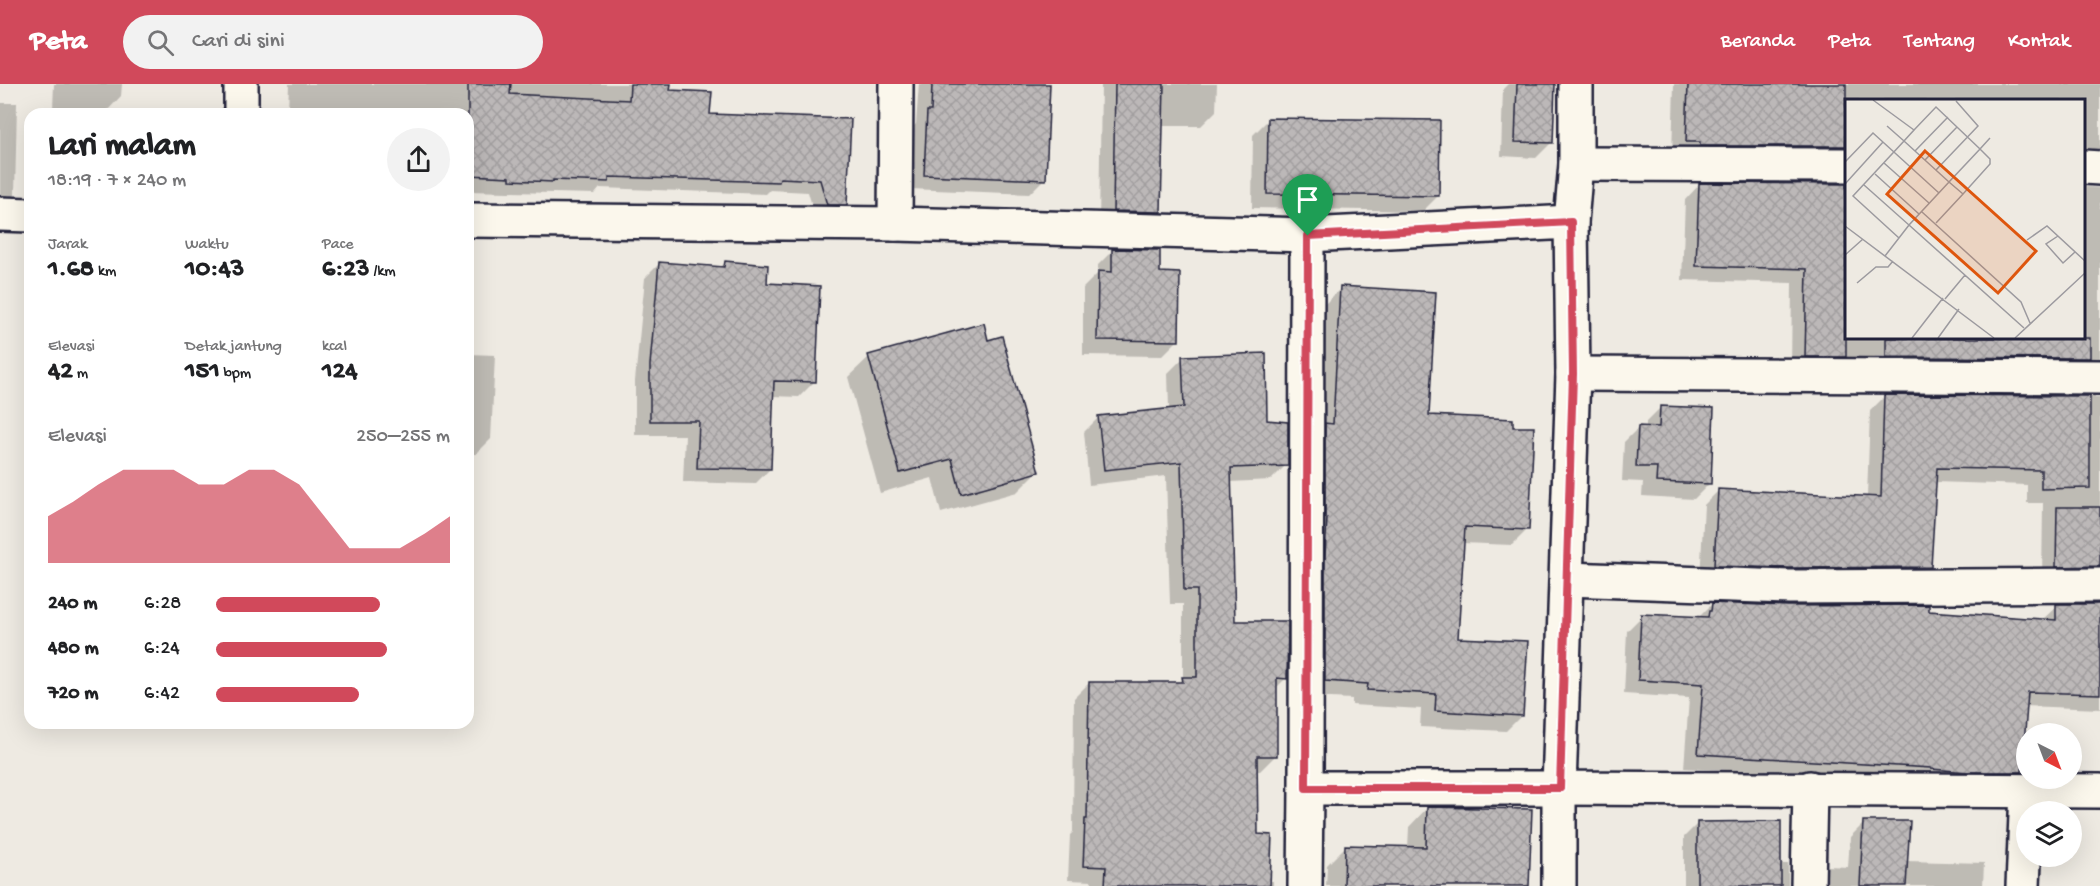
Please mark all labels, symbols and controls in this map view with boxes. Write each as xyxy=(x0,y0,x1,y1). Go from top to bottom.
search box xyxy=(123,15,543,69)
text: Peta xyxy=(30,26,87,59)
icon: search xyxy=(144,26,177,59)
text: Cari di sini xyxy=(192,29,285,55)
text: Beranda xyxy=(1721,30,1795,55)
text: Peta xyxy=(1828,30,1871,55)
text: Tentang xyxy=(1904,30,1975,55)
text: Kontak xyxy=(2008,30,2070,55)
inset map xyxy=(1845,99,2085,339)
text: Lari malam xyxy=(48,128,196,166)
button: share xyxy=(387,128,450,191)
text: 18:19 · 7 × 240 m xyxy=(48,170,186,193)
pin xyxy=(1282,174,1333,236)
icon: arrive xyxy=(1291,183,1324,216)
text: Jarak xyxy=(48,236,87,255)
text: Waktu xyxy=(185,236,229,255)
text: Pace xyxy=(322,236,353,255)
text: 1.68 xyxy=(48,255,94,286)
text: 10:43 xyxy=(185,255,244,286)
text: 6:23 xyxy=(322,255,370,286)
text: km xyxy=(94,263,116,282)
text: /km xyxy=(370,263,396,282)
text: Elevasi xyxy=(48,338,95,357)
text: Detak jantung xyxy=(185,338,282,357)
text: kcal xyxy=(322,338,347,357)
text: 42 xyxy=(48,357,73,388)
text: 151 xyxy=(185,357,220,388)
text: 124 xyxy=(322,357,358,388)
text: m xyxy=(73,365,88,384)
text: bpm xyxy=(220,365,251,384)
text: Elevasi xyxy=(48,426,107,449)
text: 250–255 m xyxy=(356,426,450,449)
text: 240 m xyxy=(48,593,98,616)
text: 6:28 xyxy=(144,593,181,616)
text: 480 m xyxy=(48,638,99,661)
text: 6:24 xyxy=(144,638,180,661)
text: 720 m xyxy=(48,683,99,706)
text: 6:42 xyxy=(144,683,180,706)
north arrow xyxy=(2016,723,2082,789)
map controls xyxy=(2016,723,2082,867)
button: layers xyxy=(2016,801,2082,867)

